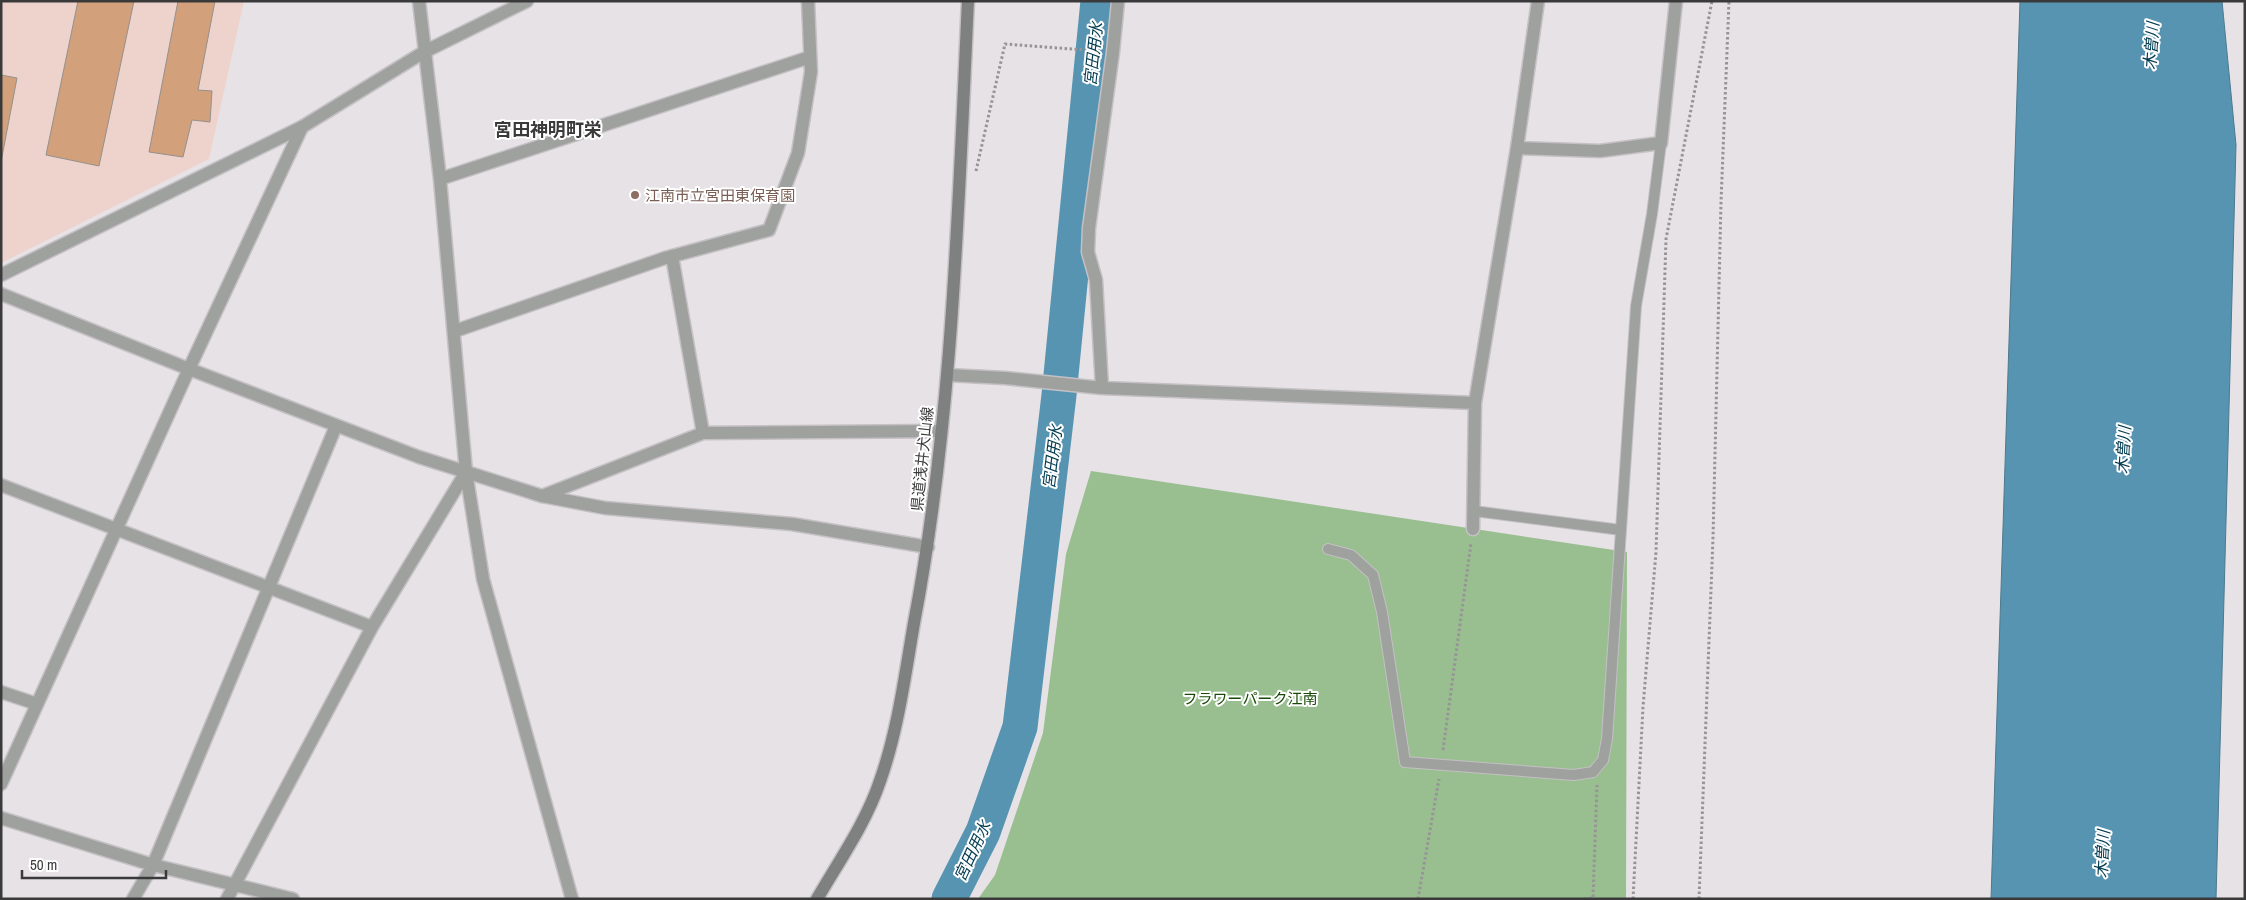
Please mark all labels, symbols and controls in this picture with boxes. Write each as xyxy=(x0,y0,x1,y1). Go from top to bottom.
water label: 宮田用水 xyxy=(1079,19,1107,87)
water label: 木曽川 xyxy=(2138,19,2164,71)
district label: 宮田神明町栄 xyxy=(494,117,602,142)
place label: 江南市立宮田東保育園 xyxy=(645,185,795,206)
marker: 江南市立宮田東保育園 xyxy=(629,189,641,201)
street label: 県道浅井犬山線 xyxy=(906,406,938,512)
water label: 宮田用水 xyxy=(1037,422,1067,490)
water label: 木曽川 xyxy=(2111,423,2135,475)
park label: フラワーパーク江南 xyxy=(1183,688,1317,709)
water label: 宮田用水 xyxy=(949,816,996,885)
water label: 木曽川 xyxy=(2090,827,2114,879)
scale bar xyxy=(22,848,166,880)
text: 50 m xyxy=(30,854,57,875)

